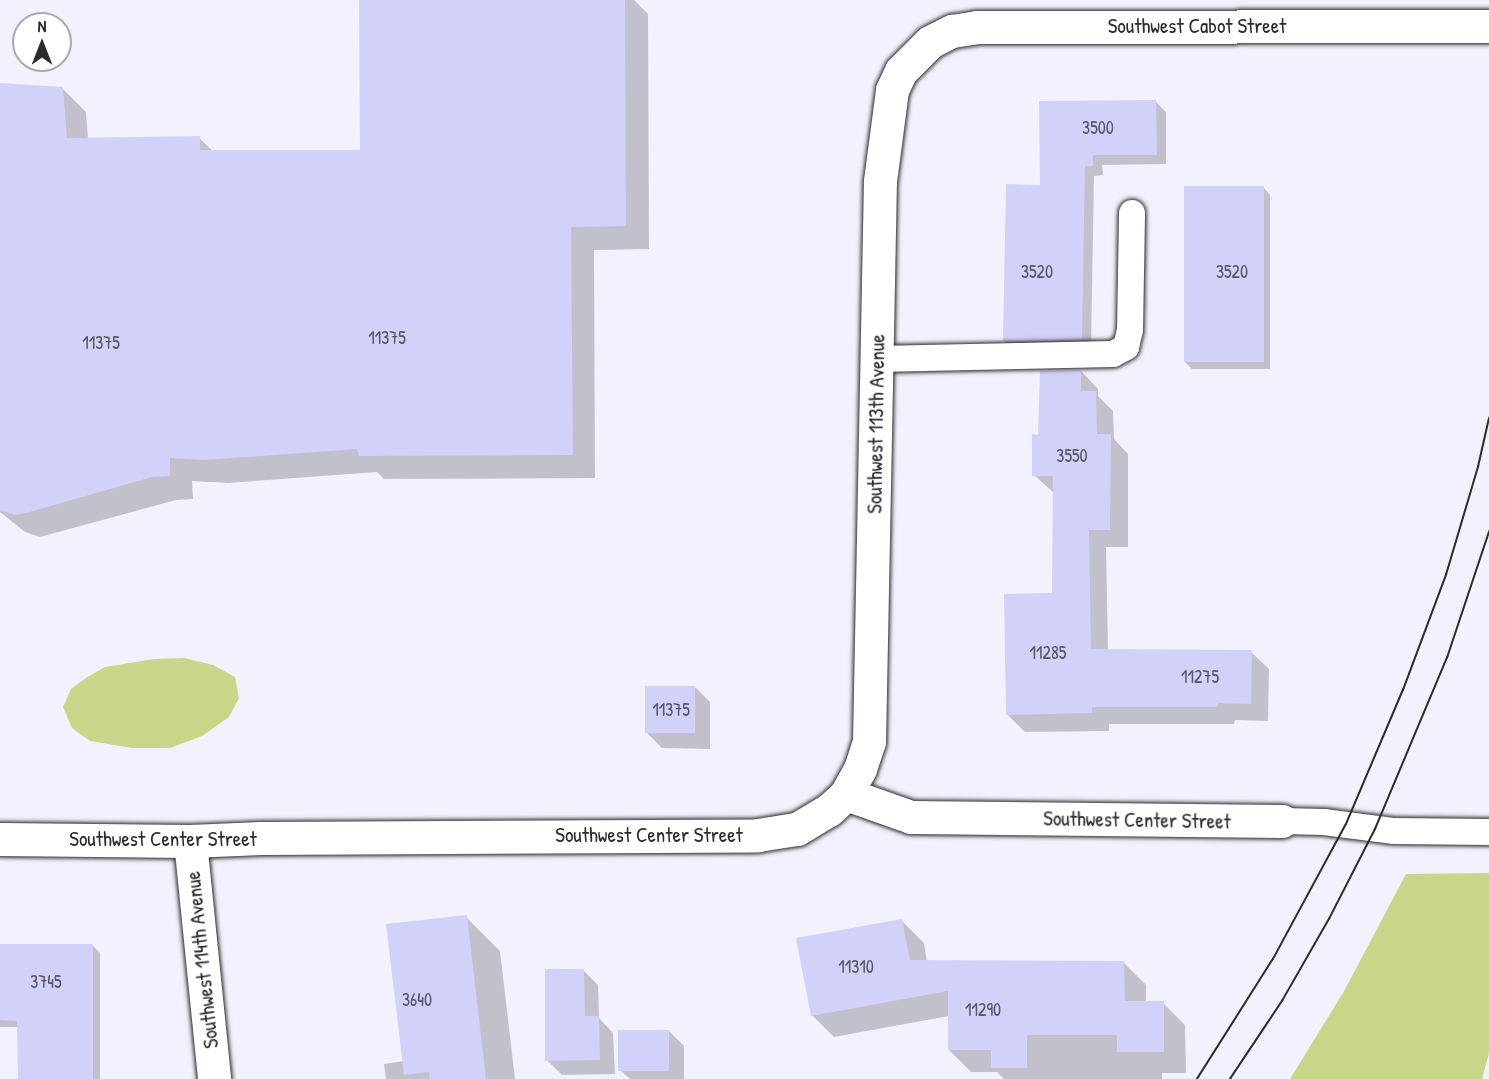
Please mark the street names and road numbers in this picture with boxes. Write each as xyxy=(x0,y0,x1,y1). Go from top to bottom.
street label: Southwest Cabot Street xyxy=(1108,13,1286,39)
street label: Southwest 113th Avenue xyxy=(862,334,890,514)
street label: Southwest Center Street xyxy=(1043,806,1231,834)
street label: Southwest Center Street xyxy=(555,822,743,848)
street label: Southwest Center Street xyxy=(69,826,257,852)
street label: Southwest 114th Avenue xyxy=(180,870,224,1050)

